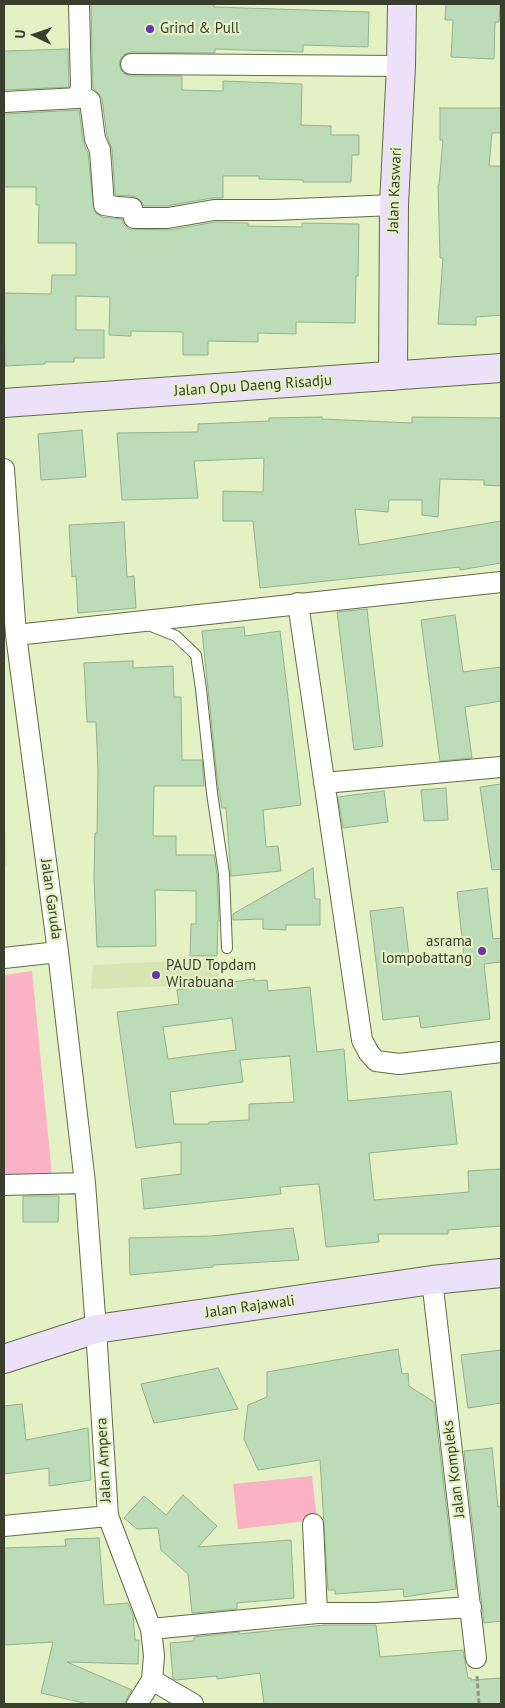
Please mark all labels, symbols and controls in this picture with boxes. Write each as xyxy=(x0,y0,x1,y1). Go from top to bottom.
north arrow xyxy=(10,10,60,60)
place label: Grind & Pull xyxy=(160,20,239,38)
marker: Grind & Pull xyxy=(144,23,156,35)
text: U xyxy=(11,29,29,39)
street label: Jalan Kaswari xyxy=(385,147,405,233)
street label: Jalan Opu Daeng Risadju xyxy=(173,372,333,400)
street label: Jalan Garuda xyxy=(36,858,66,940)
place label: asrama lompobattang xyxy=(382,933,472,968)
marker: asrama lompobattang xyxy=(476,945,488,957)
place label: PAUD Topdam Wirabuana xyxy=(166,957,256,992)
marker: PAUD Topdam Wirabuana xyxy=(150,969,162,981)
street label: Jalan Rajawali xyxy=(204,1292,296,1322)
street label: Jalan Ampera xyxy=(93,1417,115,1503)
street label: Jalan Kompleks xyxy=(439,1419,469,1519)

